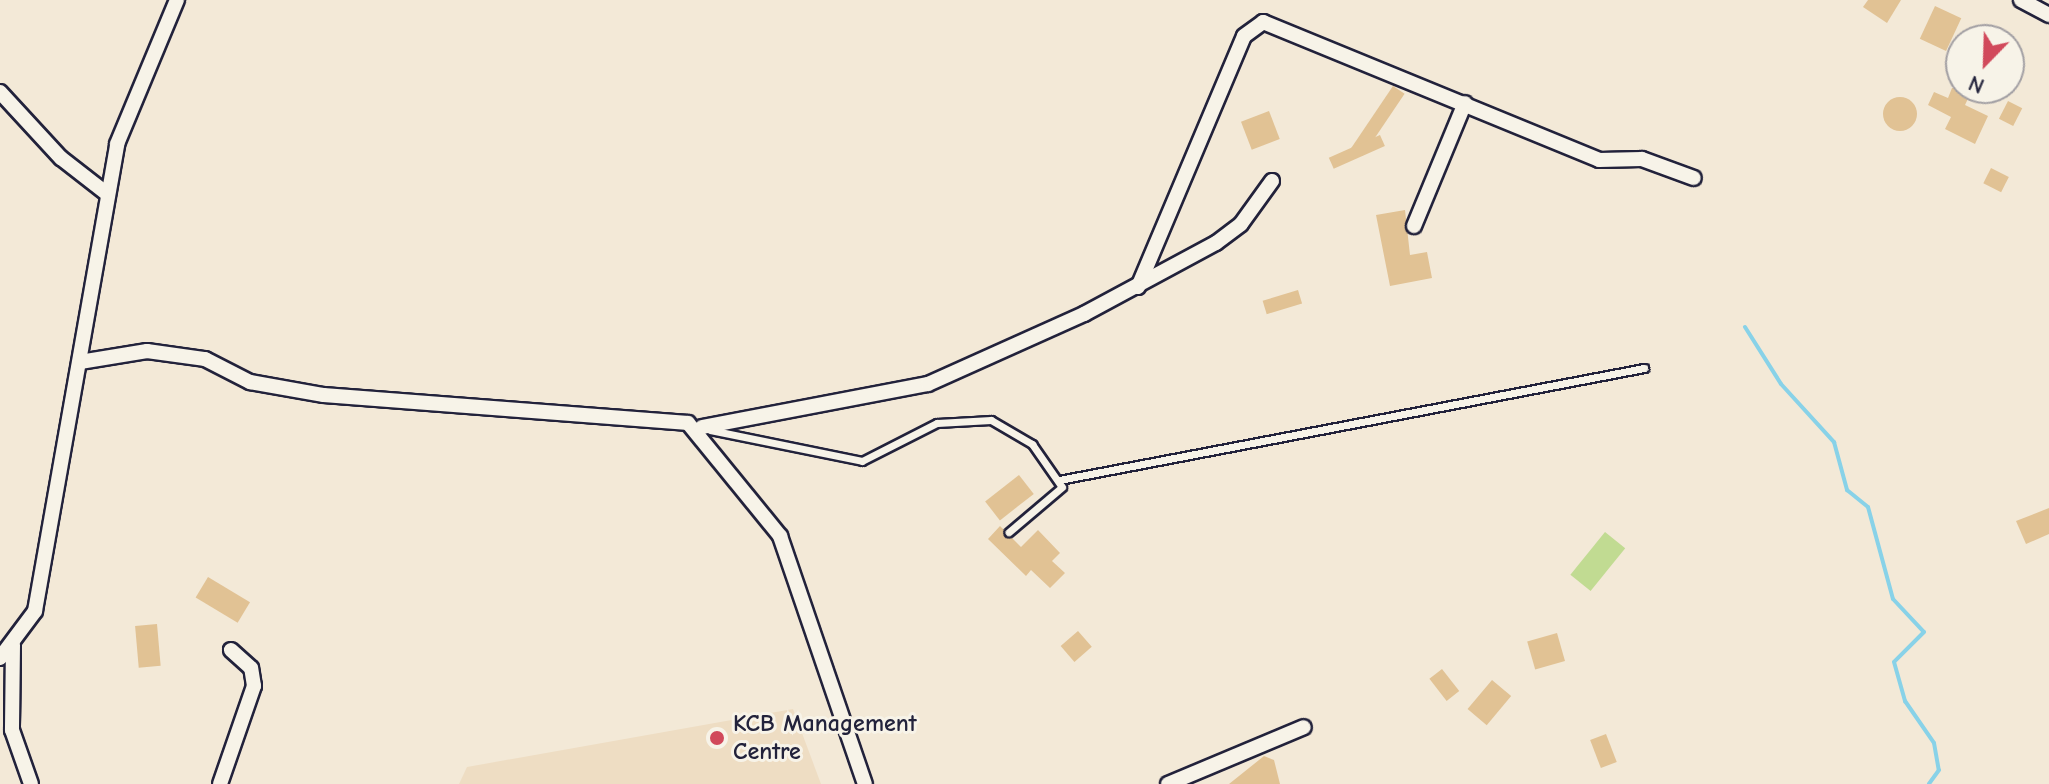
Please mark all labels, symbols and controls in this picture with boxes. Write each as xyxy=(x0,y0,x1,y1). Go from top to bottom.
north arrow xyxy=(1945,24,2025,104)
text: N xyxy=(1965,69,1988,99)
place label: KCB Management Centre xyxy=(733,710,917,766)
marker: KCB Management Centre xyxy=(708,729,726,747)

